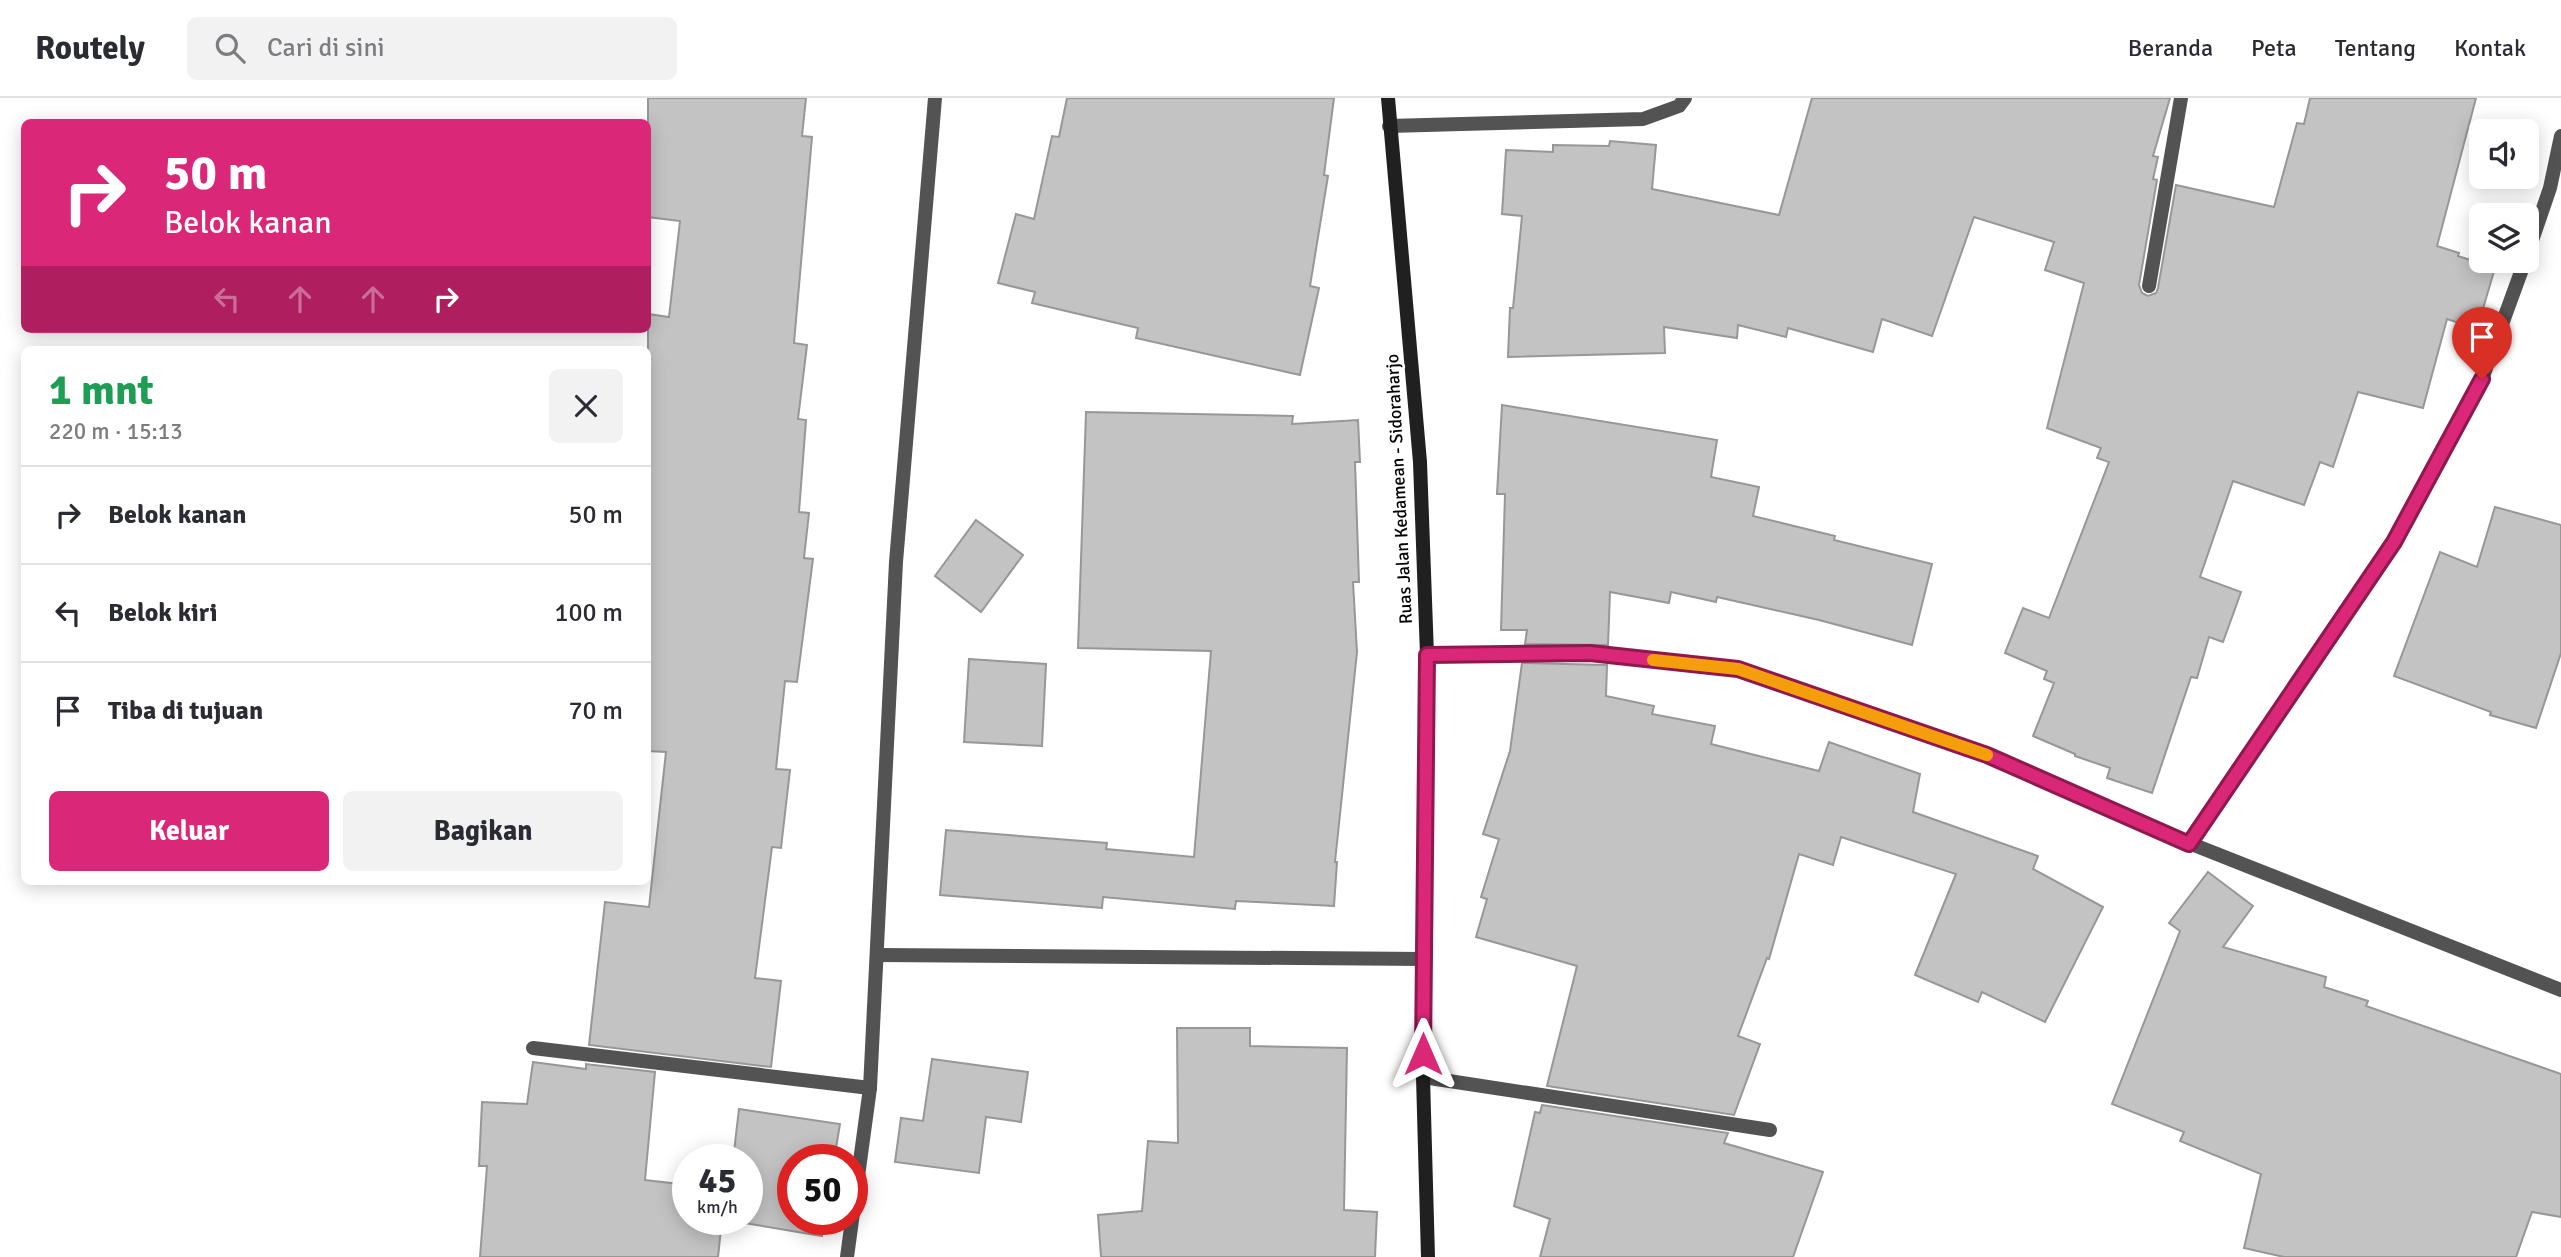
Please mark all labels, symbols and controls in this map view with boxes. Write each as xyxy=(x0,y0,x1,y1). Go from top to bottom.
search box xyxy=(187,17,677,80)
text: Routely xyxy=(35,28,145,69)
icon: search xyxy=(211,29,249,67)
text: Cari di sini xyxy=(267,32,385,64)
text: Beranda xyxy=(2128,33,2213,63)
text: Peta xyxy=(2251,33,2297,63)
text: Tentang xyxy=(2335,33,2416,63)
text: Kontak xyxy=(2454,33,2526,63)
map controls xyxy=(2469,119,2539,273)
button: sound xyxy=(2469,119,2539,189)
text: 50 m xyxy=(164,143,267,203)
icon: right xyxy=(49,147,140,238)
text: Belok kanan xyxy=(164,203,332,242)
button: layers xyxy=(2469,203,2539,273)
icon: left xyxy=(208,280,246,318)
icon: ahead xyxy=(281,280,319,318)
icon: ahead xyxy=(354,280,392,318)
icon: right xyxy=(427,280,465,318)
pin xyxy=(2452,307,2512,379)
icon: arrive xyxy=(2463,318,2501,356)
street label: Ruas Jalan Kedamean - Sidoraharjo xyxy=(1381,353,1417,625)
text: 1 mnt xyxy=(49,365,154,416)
button: close xyxy=(549,369,623,443)
text: 220 m · 15:13 xyxy=(49,417,183,446)
icon: right xyxy=(49,496,87,534)
text: Belok kanan xyxy=(108,499,246,531)
text: 50 m xyxy=(568,499,623,531)
icon: left xyxy=(49,594,87,632)
text: Belok kiri xyxy=(108,597,217,629)
text: 100 m xyxy=(554,597,623,629)
icon: arrive xyxy=(49,692,87,730)
text: Tiba di tujuan xyxy=(108,695,263,727)
text: 70 m xyxy=(568,695,623,727)
button: Keluar xyxy=(49,791,329,871)
button: Bagikan xyxy=(343,791,623,871)
position arrow xyxy=(1386,1017,1460,1091)
speed limit sign: 50 xyxy=(777,1144,868,1235)
text: 45 xyxy=(699,1159,736,1202)
text: km/h xyxy=(697,1196,738,1218)

